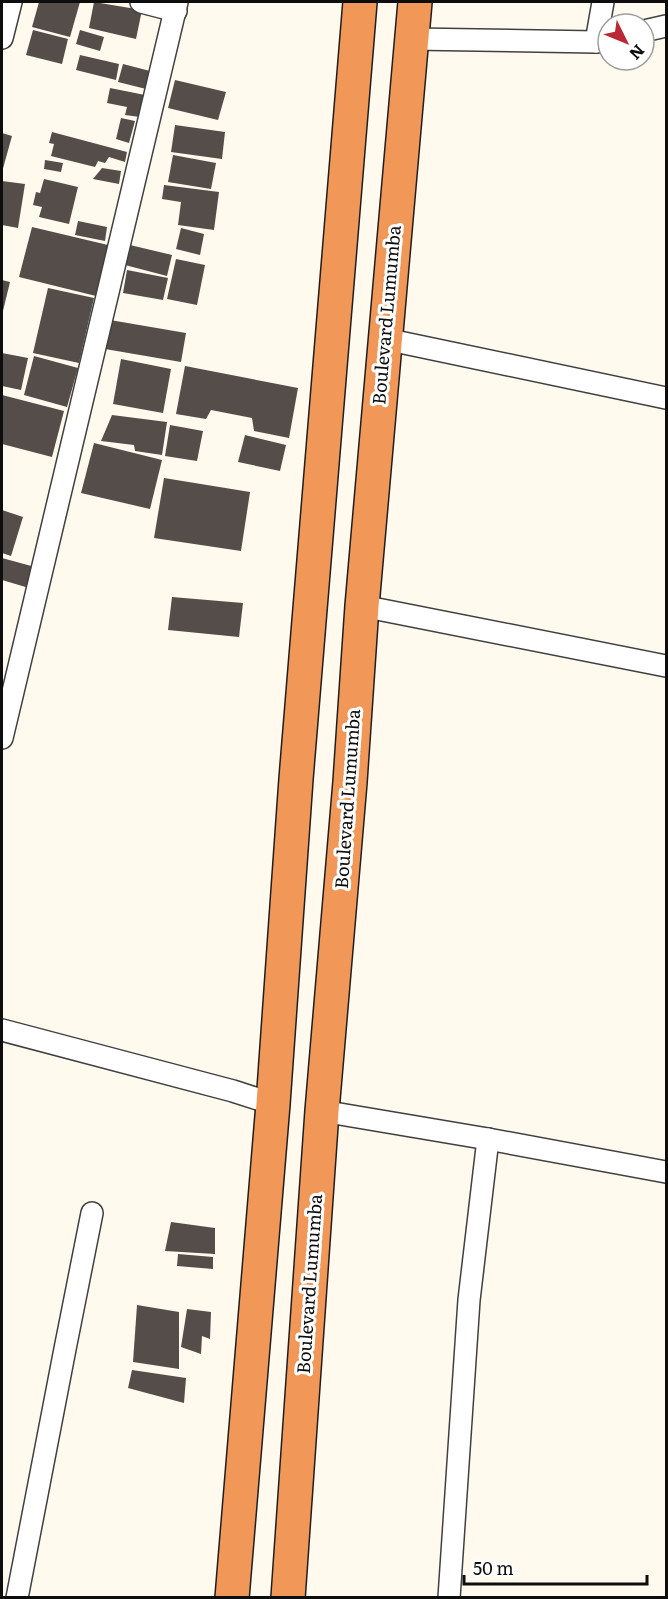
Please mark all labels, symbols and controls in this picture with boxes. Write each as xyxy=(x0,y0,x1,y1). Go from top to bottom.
north arrow xyxy=(596,12,656,72)
text: N xyxy=(624,40,651,66)
street label: Boulevard Lumumba xyxy=(364,224,407,406)
street label: Boulevard Lumumba xyxy=(327,708,366,890)
street label: Boulevard Lumumba xyxy=(289,1193,328,1375)
scale bar xyxy=(464,1548,647,1586)
text: 50 m xyxy=(473,1554,514,1581)

